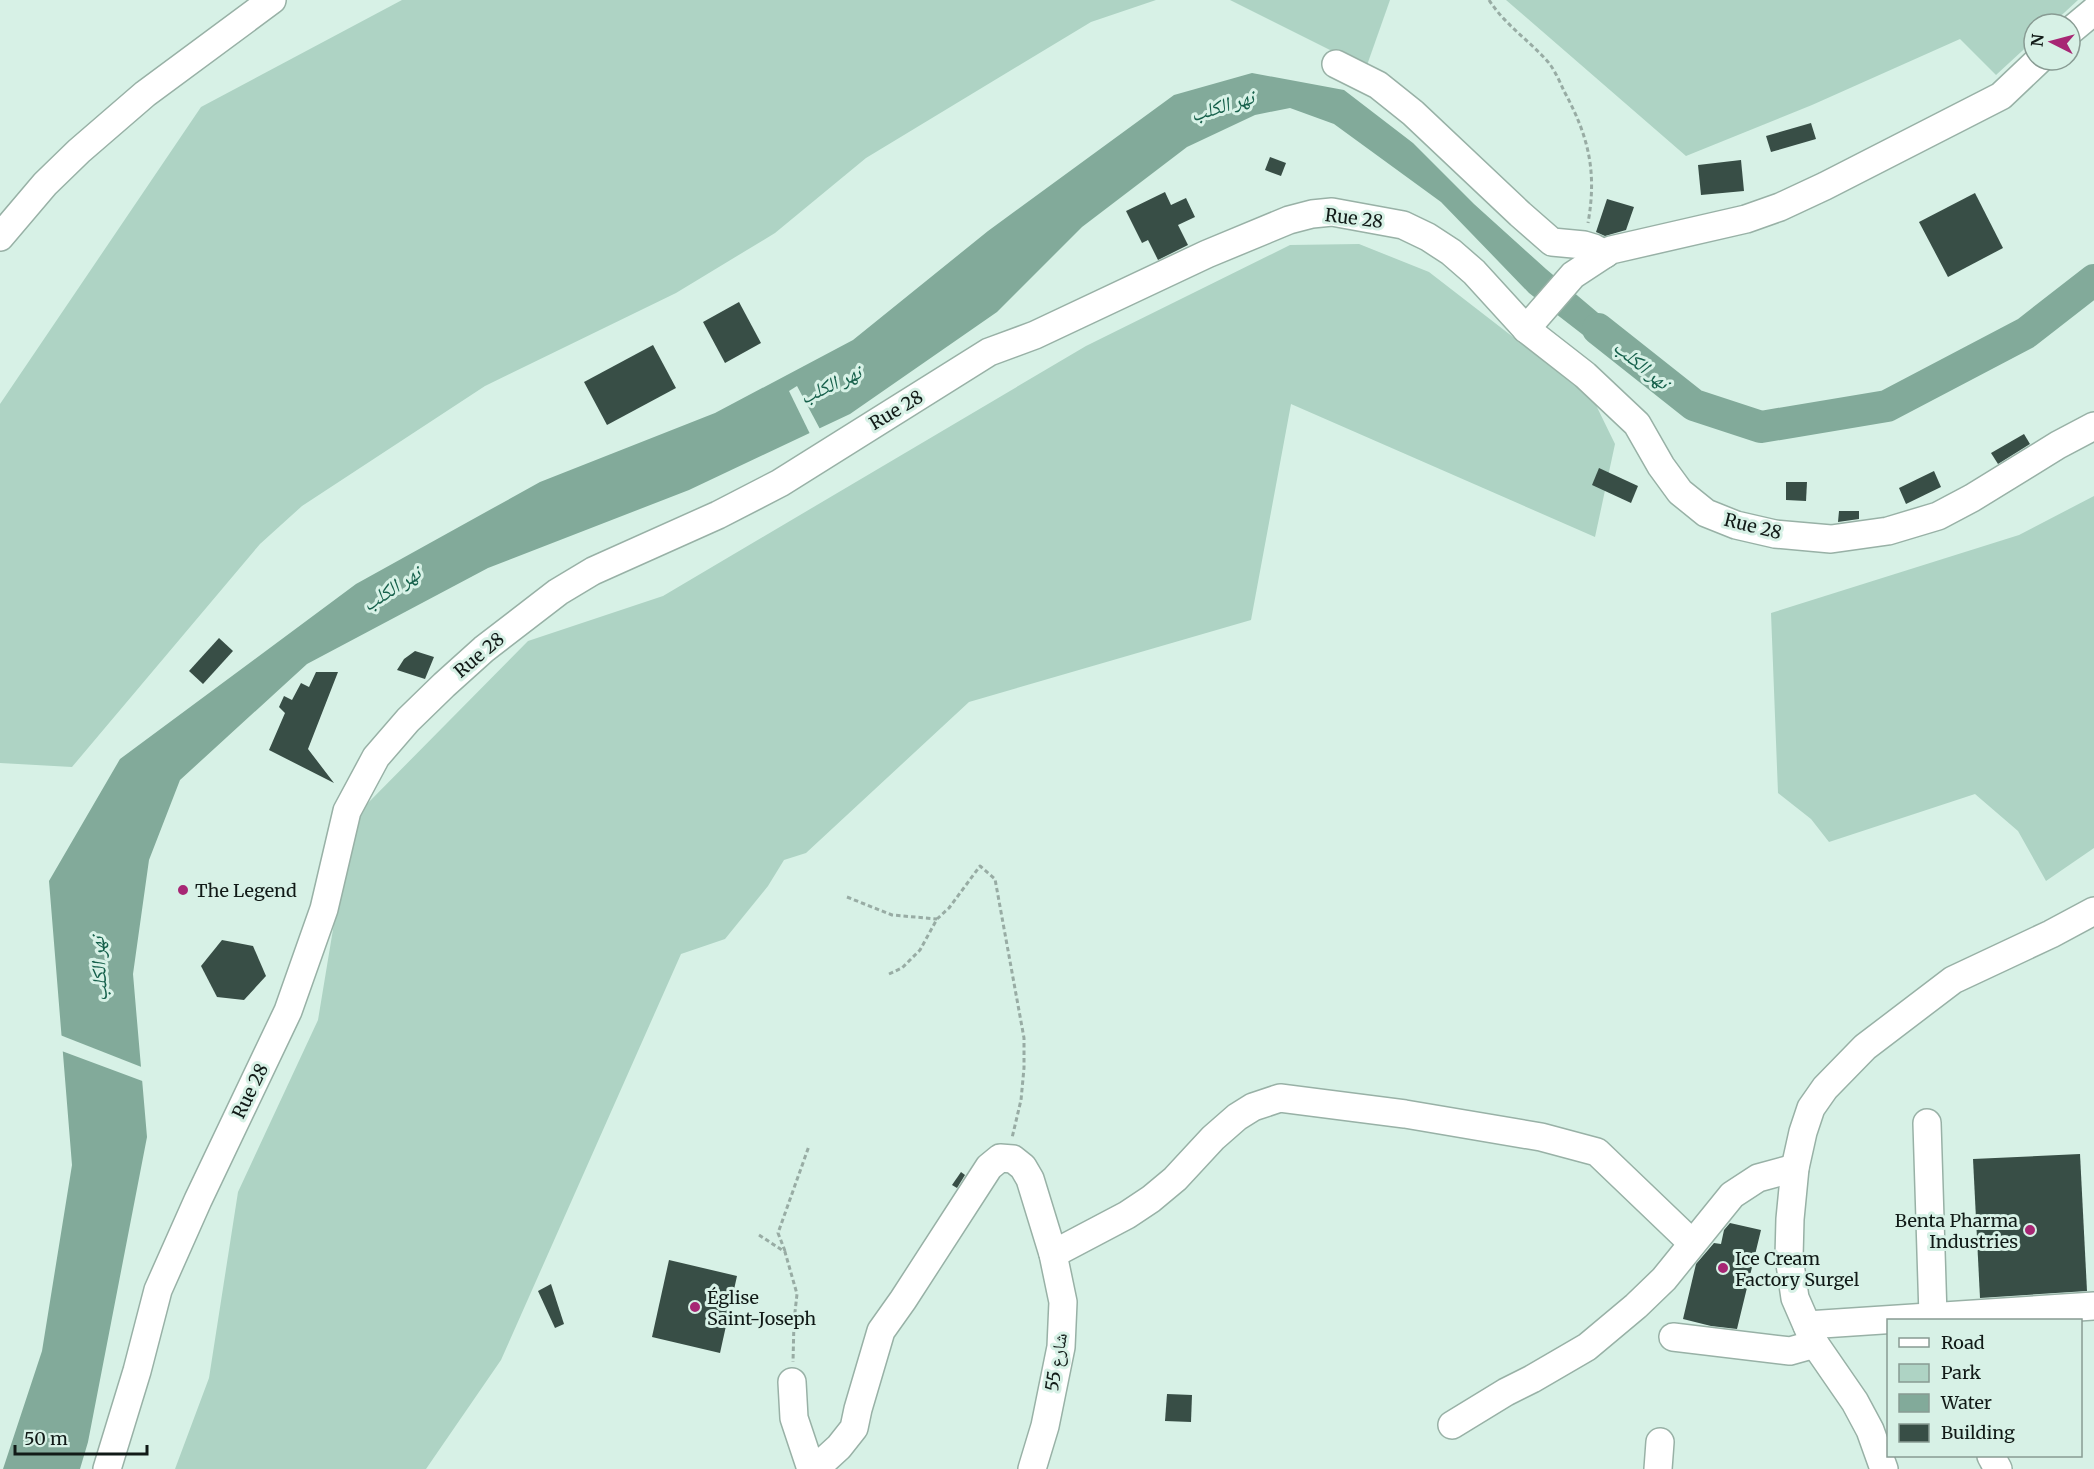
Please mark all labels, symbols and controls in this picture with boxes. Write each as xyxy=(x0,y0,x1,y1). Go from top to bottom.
north arrow xyxy=(2022,12,2082,72)
text: N xyxy=(2026,33,2048,48)
water label: نهر الكلب xyxy=(1187,83,1259,126)
street label: Rue 28 xyxy=(1324,203,1384,233)
water label: نهر الكلب xyxy=(1609,334,1677,396)
water label: نهر الكلب xyxy=(795,358,867,409)
street label: Rue 28 xyxy=(865,385,927,435)
street label: Rue 28 xyxy=(1722,508,1784,544)
water label: نهر الكلب xyxy=(357,558,427,616)
street label: Rue 28 xyxy=(449,627,509,683)
place label: The Legend xyxy=(195,879,297,902)
marker: The Legend xyxy=(176,883,190,897)
water label: نهر الكلب xyxy=(84,933,112,1002)
street label: Rue 28 xyxy=(227,1060,273,1122)
place label: Benta Pharma Industries xyxy=(1895,1209,2018,1253)
marker: Benta Pharma Industries xyxy=(2023,1223,2037,1237)
place label: Ice Cream Factory Surgel xyxy=(1735,1247,1860,1291)
marker: Ice Cream Factory Surgel xyxy=(1716,1261,1730,1275)
place label: Église Saint-Joseph xyxy=(707,1286,816,1330)
marker: Église Saint-Joseph xyxy=(688,1300,702,1314)
legend xyxy=(1887,1319,2082,1457)
street label: شارع 55 xyxy=(1040,1331,1072,1393)
text: Road xyxy=(1941,1331,1985,1354)
text: Park xyxy=(1941,1361,1982,1384)
text: Water xyxy=(1940,1391,1992,1414)
scale bar xyxy=(15,1418,147,1456)
text: Building xyxy=(1941,1421,2015,1444)
text: 50 m xyxy=(24,1427,68,1450)

